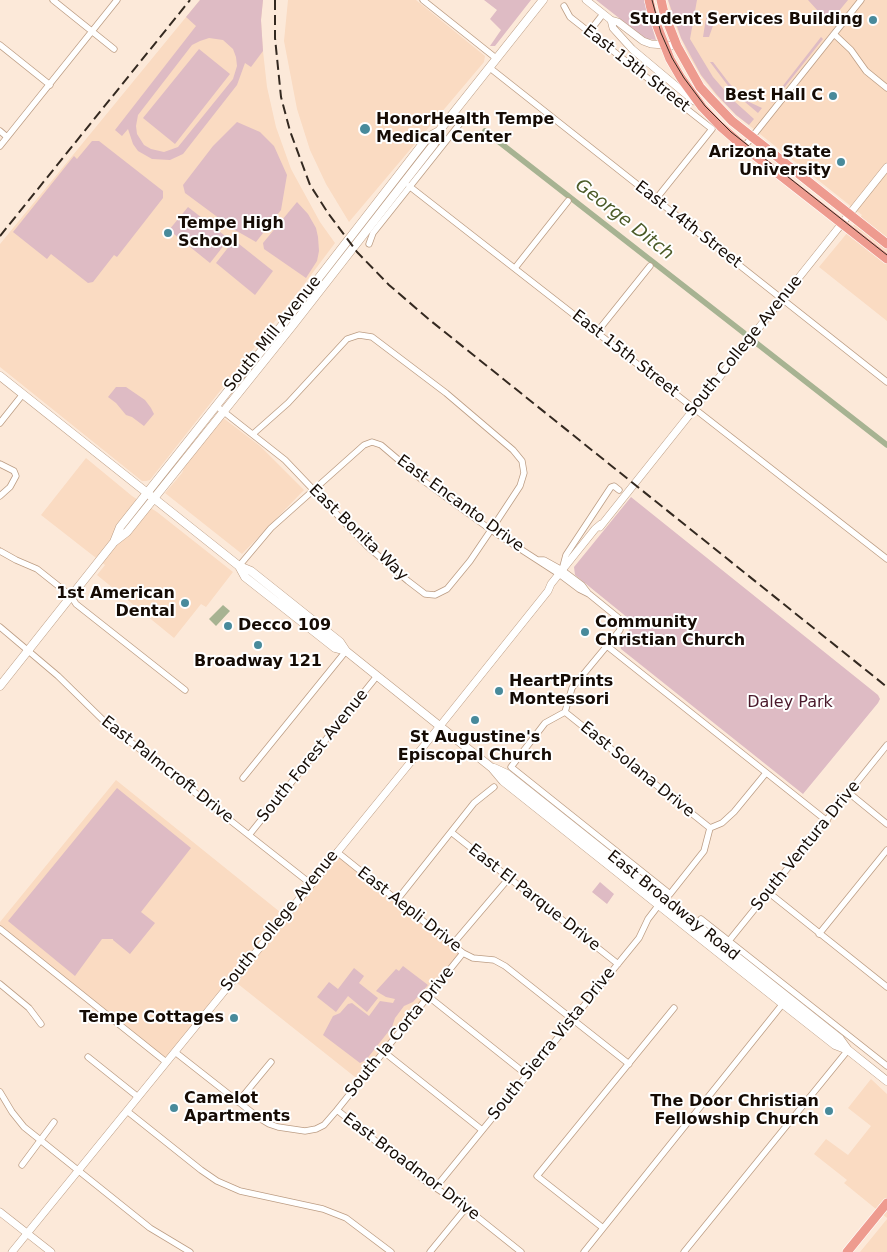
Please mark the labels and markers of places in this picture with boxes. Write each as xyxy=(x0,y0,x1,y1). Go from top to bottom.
place label: Student Services Building xyxy=(630,10,863,30)
marker: Student Services Building xyxy=(867,14,879,26)
place label: Best Hall C xyxy=(725,86,823,106)
marker: Best Hall C xyxy=(827,90,839,102)
place label: HonorHealth Tempe Medical Center xyxy=(376,110,554,148)
marker: HonorHealth Tempe Medical Center xyxy=(358,122,372,136)
place label: Arizona State University xyxy=(709,143,831,181)
marker: Arizona State University xyxy=(835,156,847,168)
place label: Tempe High School xyxy=(178,214,284,252)
marker: Tempe High School xyxy=(162,227,174,239)
place label: 1st American Dental xyxy=(56,584,175,622)
marker: 1st American Dental xyxy=(179,597,191,609)
place label: Community Christian Church xyxy=(595,613,745,651)
place label: Decco 109 xyxy=(238,616,331,636)
marker: Decco 109 xyxy=(222,620,234,632)
marker: Community Christian Church xyxy=(579,626,591,638)
marker: Broadway 121 xyxy=(252,639,264,651)
place label: Broadway 121 xyxy=(194,652,322,672)
place label: HeartPrints Montessori xyxy=(509,672,613,710)
marker: HeartPrints Montessori xyxy=(493,685,505,697)
marker: St Augustine's Episcopal Church xyxy=(469,714,481,726)
place label: St Augustine's Episcopal Church xyxy=(398,728,552,766)
place label: Tempe Cottages xyxy=(79,1008,224,1028)
marker: Tempe Cottages xyxy=(228,1012,240,1024)
place label: Camelot Apartments xyxy=(184,1089,290,1127)
place label: The Door Christian Fellowship Church xyxy=(650,1092,819,1130)
marker: Camelot Apartments xyxy=(168,1102,180,1114)
marker: The Door Christian Fellowship Church xyxy=(823,1105,835,1117)

